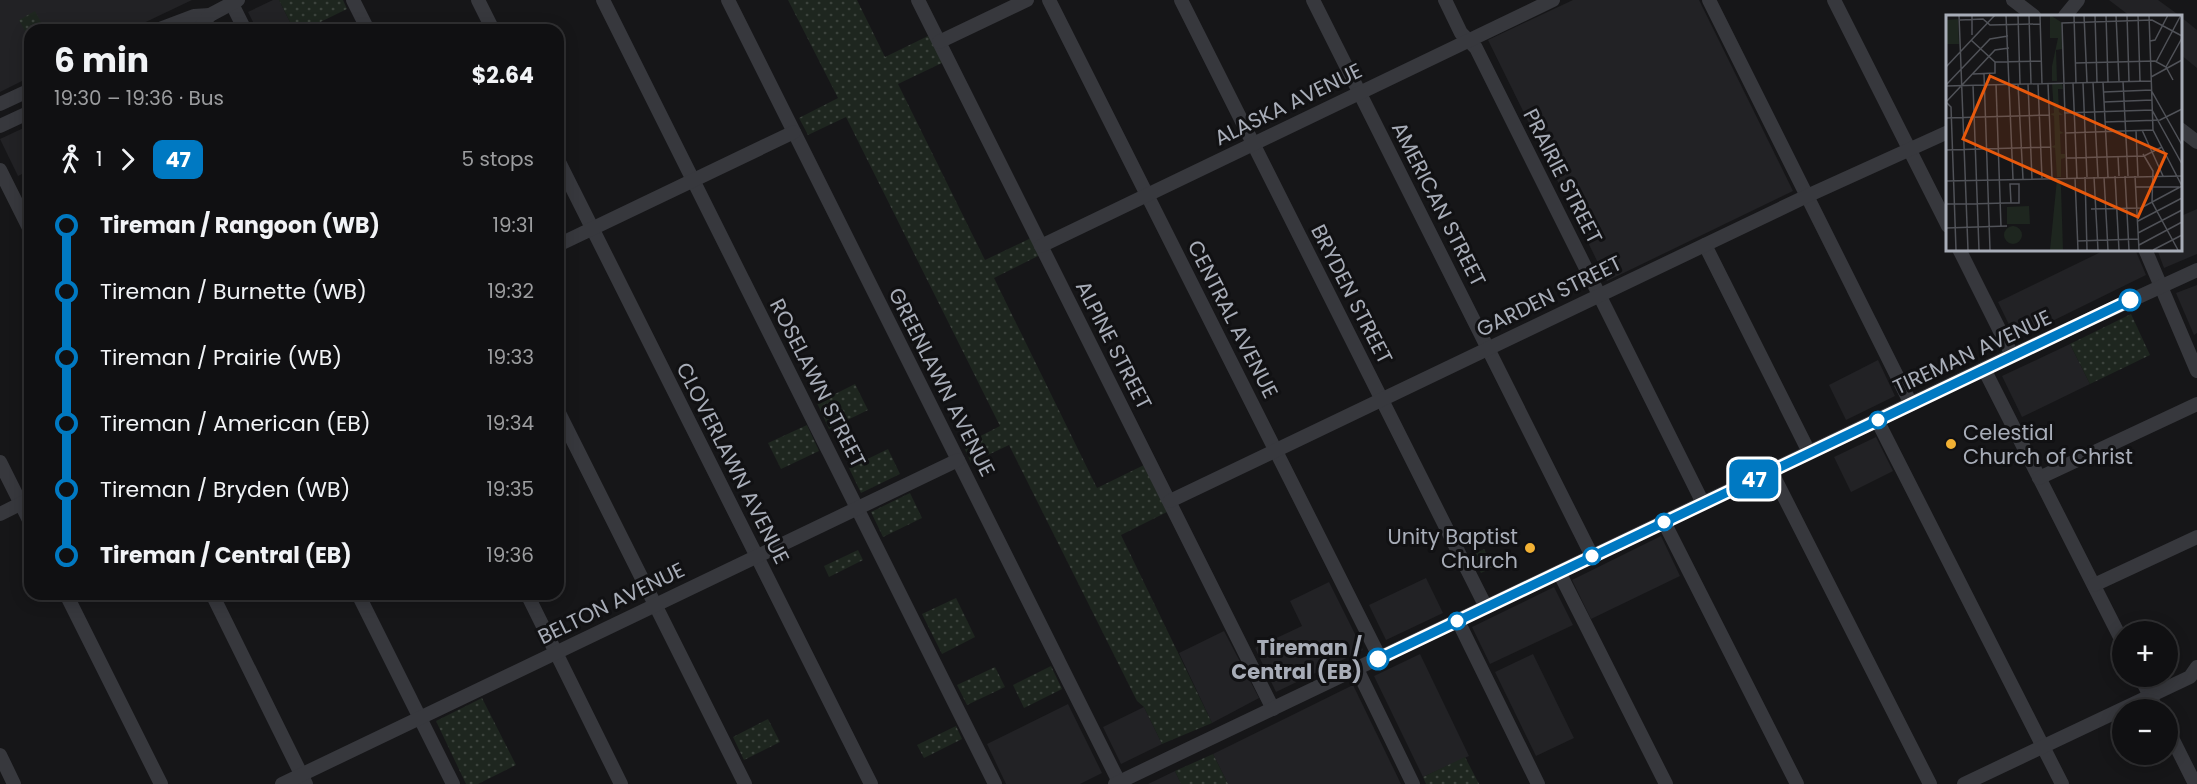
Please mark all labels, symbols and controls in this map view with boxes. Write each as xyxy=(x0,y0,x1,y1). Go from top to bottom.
inset map xyxy=(1946,15,2182,250)
text: 6 min xyxy=(54,37,149,84)
street label: ALASKA AVENUE xyxy=(1209,56,1367,152)
text: $2.64 xyxy=(472,60,534,91)
text: 19:30 – 19:36 · Bus xyxy=(54,84,224,112)
street label: PRAIRIE STREET xyxy=(1516,104,1610,248)
street label: AMERICAN STREET xyxy=(1385,117,1493,291)
icon: walk xyxy=(54,143,87,176)
icon: forward xyxy=(111,143,144,176)
text: 1 xyxy=(96,145,102,173)
text: 47 xyxy=(165,145,191,174)
text: 5 stops xyxy=(462,145,534,173)
text: Tireman / Rangoon (WB) xyxy=(100,210,380,241)
text: 19:31 xyxy=(493,211,534,239)
street label: BRYDEN STREET xyxy=(1304,219,1400,369)
street label: CENTRAL AVENUE xyxy=(1181,235,1285,403)
street label: GARDEN STREET xyxy=(1471,248,1627,344)
text: Tireman / Burnette (WB) xyxy=(100,276,367,307)
street label: ALPINE STREET xyxy=(1069,276,1159,414)
text: 19:32 xyxy=(487,277,534,305)
street label: GREENLAWN AVENUE xyxy=(882,283,1002,481)
unlabelled marker xyxy=(2119,289,2141,311)
street label: ROSELAWN STREET xyxy=(763,294,873,472)
street label: TIREMAN AVENUE xyxy=(1888,303,2056,401)
text: Tireman / Prairie (WB) xyxy=(100,342,342,373)
text: 19:33 xyxy=(487,343,534,371)
street label: CLOVERLAWN AVENUE xyxy=(670,357,796,569)
text: Tireman / American (EB) xyxy=(100,408,371,439)
text: 19:34 xyxy=(486,409,534,437)
unlabelled marker xyxy=(1869,411,1887,429)
place label: Celestial Church of Christ xyxy=(1963,418,2133,471)
marker: Celestial Church of Christ xyxy=(1944,437,1958,451)
line badge: 47 xyxy=(1727,460,1781,498)
text: 47 xyxy=(1741,465,1767,494)
text: Tireman / Bryden (WB) xyxy=(100,474,350,505)
text: 19:35 xyxy=(486,475,534,503)
unlabelled marker xyxy=(1655,513,1673,531)
place label: Unity Baptist Church xyxy=(1387,522,1518,575)
text: Tireman / Central (EB) xyxy=(100,540,352,571)
text: 19:36 xyxy=(486,541,534,569)
marker: Unity Baptist Church xyxy=(1523,541,1537,555)
unlabelled marker xyxy=(1583,547,1601,565)
street label: BELTON AVENUE xyxy=(533,555,689,651)
unlabelled marker xyxy=(1448,612,1466,630)
map controls xyxy=(2112,621,2178,765)
button: + xyxy=(2112,621,2178,687)
place label: Tireman / Central (EB) xyxy=(1231,633,1362,686)
marker: Tireman / Central (EB) xyxy=(1367,648,1389,670)
button: − xyxy=(2112,699,2178,765)

